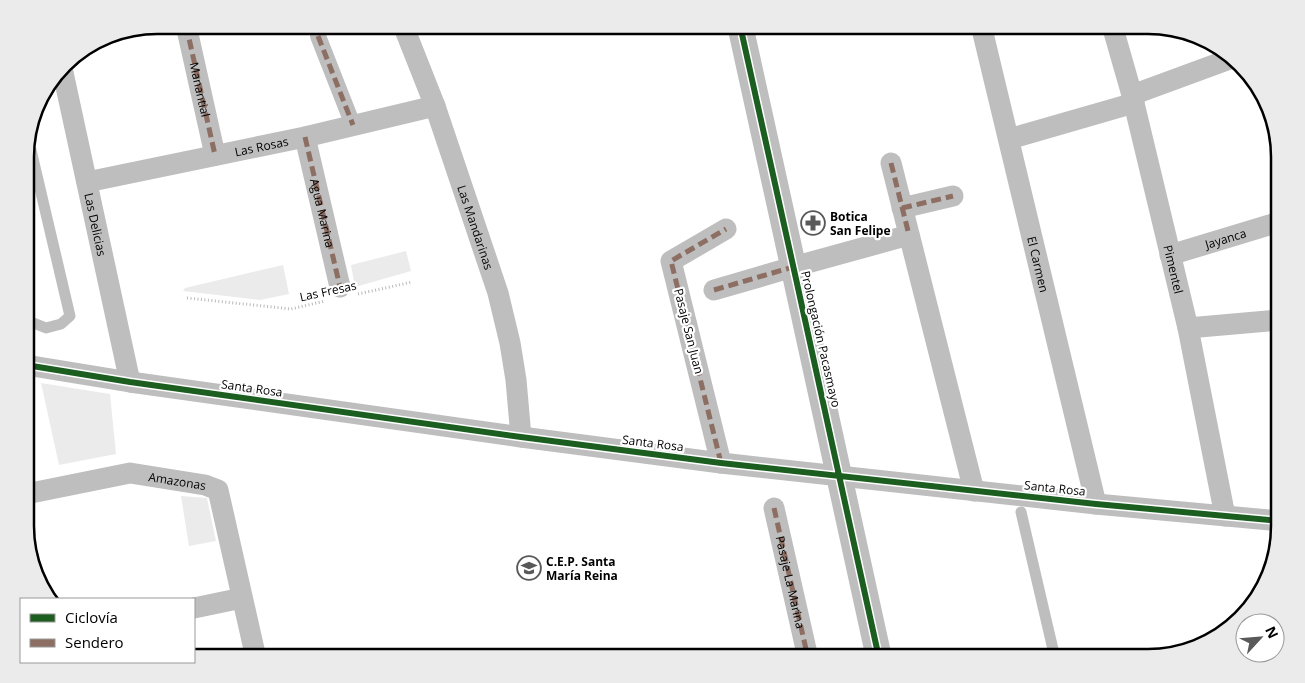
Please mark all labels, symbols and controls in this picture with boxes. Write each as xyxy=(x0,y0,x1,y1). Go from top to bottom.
street label: Manantial xyxy=(186,60,215,119)
street label: Las Rosas xyxy=(233,132,290,160)
street label: Agua Marina xyxy=(306,177,339,249)
street label: Las Mandarinas xyxy=(454,183,498,272)
street label: Las Delicias xyxy=(81,191,111,258)
place label: Botica San Felipe xyxy=(830,208,891,239)
pharmacy icon: Botica San Felipe xyxy=(800,210,826,236)
street label: Jayanca xyxy=(1202,224,1248,253)
street label: El Carmen xyxy=(1023,234,1053,294)
street label: Pimentel xyxy=(1160,243,1188,295)
street label: Prolongación Pacasmayo xyxy=(797,269,845,409)
street label: Las Fresas xyxy=(298,277,358,305)
street label: Pasaje San Juan xyxy=(670,286,708,376)
street label: Santa Rosa xyxy=(220,375,284,401)
street label: Santa Rosa xyxy=(621,431,685,455)
street label: Amazonas xyxy=(147,468,208,494)
street label: Santa Rosa xyxy=(1023,476,1087,500)
street label: Pasaje La Marina xyxy=(772,534,810,630)
place label: C.E.P. Santa María Reina xyxy=(546,553,618,584)
school or university icon: C.E.P. Santa María Reina xyxy=(516,555,542,581)
legend xyxy=(20,598,195,663)
text: Ciclovía xyxy=(65,607,118,627)
north arrow xyxy=(1235,613,1285,663)
text: N xyxy=(1261,623,1283,641)
text: Sendero xyxy=(65,632,124,652)

